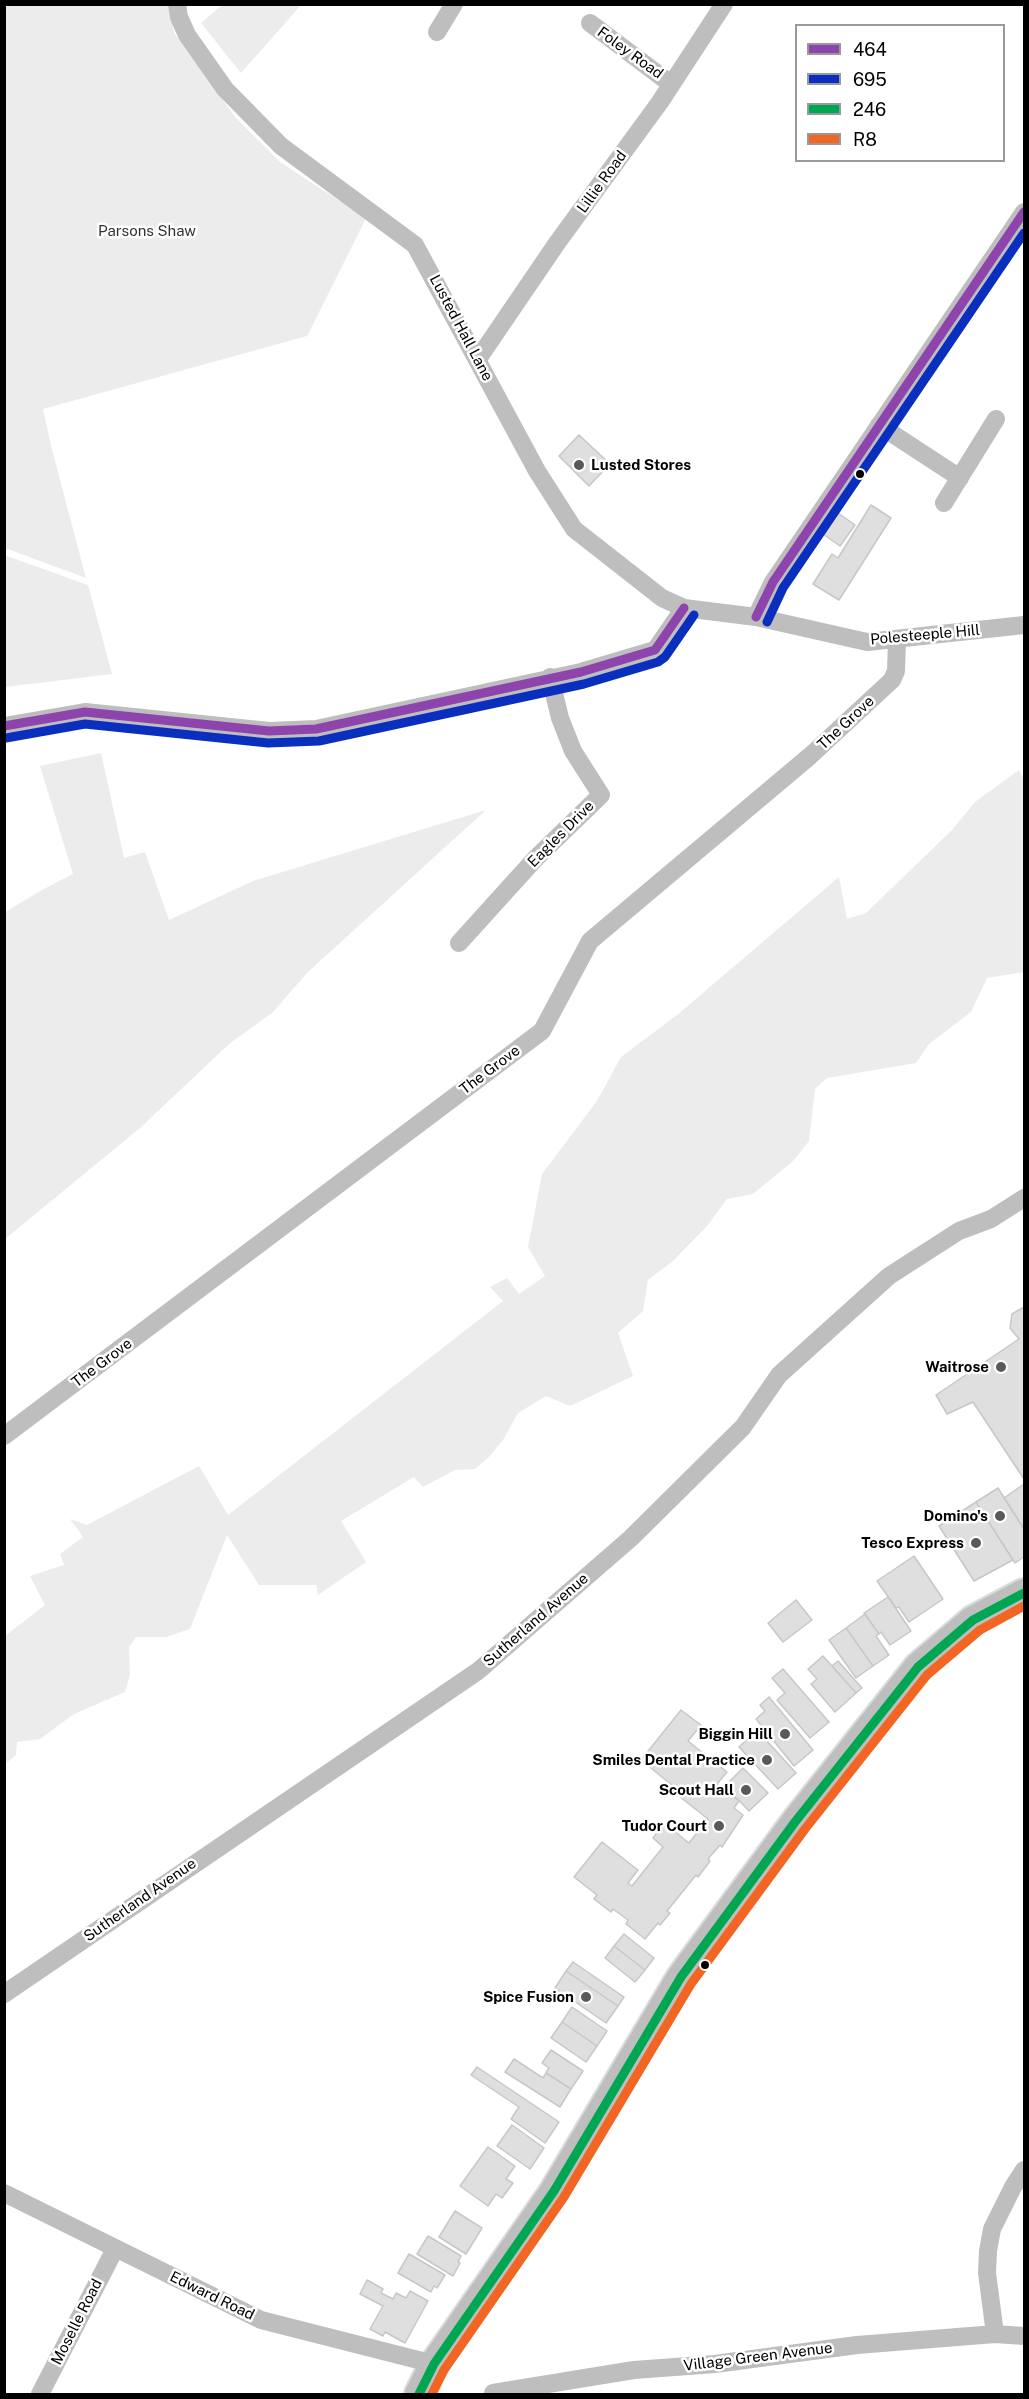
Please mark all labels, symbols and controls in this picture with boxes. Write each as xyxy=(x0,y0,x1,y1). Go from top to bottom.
street label: Foley Road xyxy=(594,23,666,83)
legend xyxy=(795,24,1005,162)
text: 464 xyxy=(853,39,887,60)
text: 695 xyxy=(853,69,887,90)
text: 246 xyxy=(853,99,886,120)
text: R8 xyxy=(853,129,877,150)
street label: Lillie Road xyxy=(573,147,631,217)
park label: Parsons Shaw xyxy=(98,222,196,240)
street label: Lusted Hall Lane xyxy=(425,272,497,384)
place label: Lusted Stores xyxy=(591,456,691,474)
marker: Lusted Stores xyxy=(572,458,586,472)
unlabelled marker xyxy=(854,468,866,480)
street label: Polesteeple Hill xyxy=(869,621,981,649)
street label: The Grove xyxy=(814,692,878,754)
street label: Eagles Drive xyxy=(524,797,598,871)
street label: The Grove xyxy=(456,1042,524,1098)
street label: The Grove xyxy=(68,1335,136,1391)
place label: Waitrose xyxy=(925,1358,989,1376)
marker: Waitrose xyxy=(994,1360,1008,1374)
place label: Domino's xyxy=(924,1507,988,1525)
marker: Domino's xyxy=(993,1509,1007,1523)
place label: Tesco Express xyxy=(861,1534,964,1552)
marker: Tesco Express xyxy=(969,1536,983,1550)
street label: Sutherland Avenue xyxy=(480,1570,592,1670)
place label: Biggin Hill xyxy=(698,1725,773,1743)
marker: Biggin Hill xyxy=(778,1727,792,1741)
place label: Smiles Dental Practice xyxy=(592,1751,755,1769)
marker: Smiles Dental Practice xyxy=(760,1753,774,1767)
place label: Scout Hall xyxy=(659,1781,734,1799)
marker: Scout Hall xyxy=(739,1783,753,1797)
place label: Tudor Court xyxy=(622,1817,707,1835)
marker: Tudor Court xyxy=(712,1819,726,1833)
street label: Sutherland Avenue xyxy=(80,1854,200,1946)
unlabelled marker xyxy=(699,1959,711,1971)
place label: Spice Fusion xyxy=(483,1988,574,2006)
marker: Spice Fusion xyxy=(579,1990,593,2004)
street label: Edward Road xyxy=(167,2268,257,2324)
street label: Moselle Road xyxy=(48,2276,106,2368)
street label: Village Green Avenue xyxy=(683,2339,833,2375)

